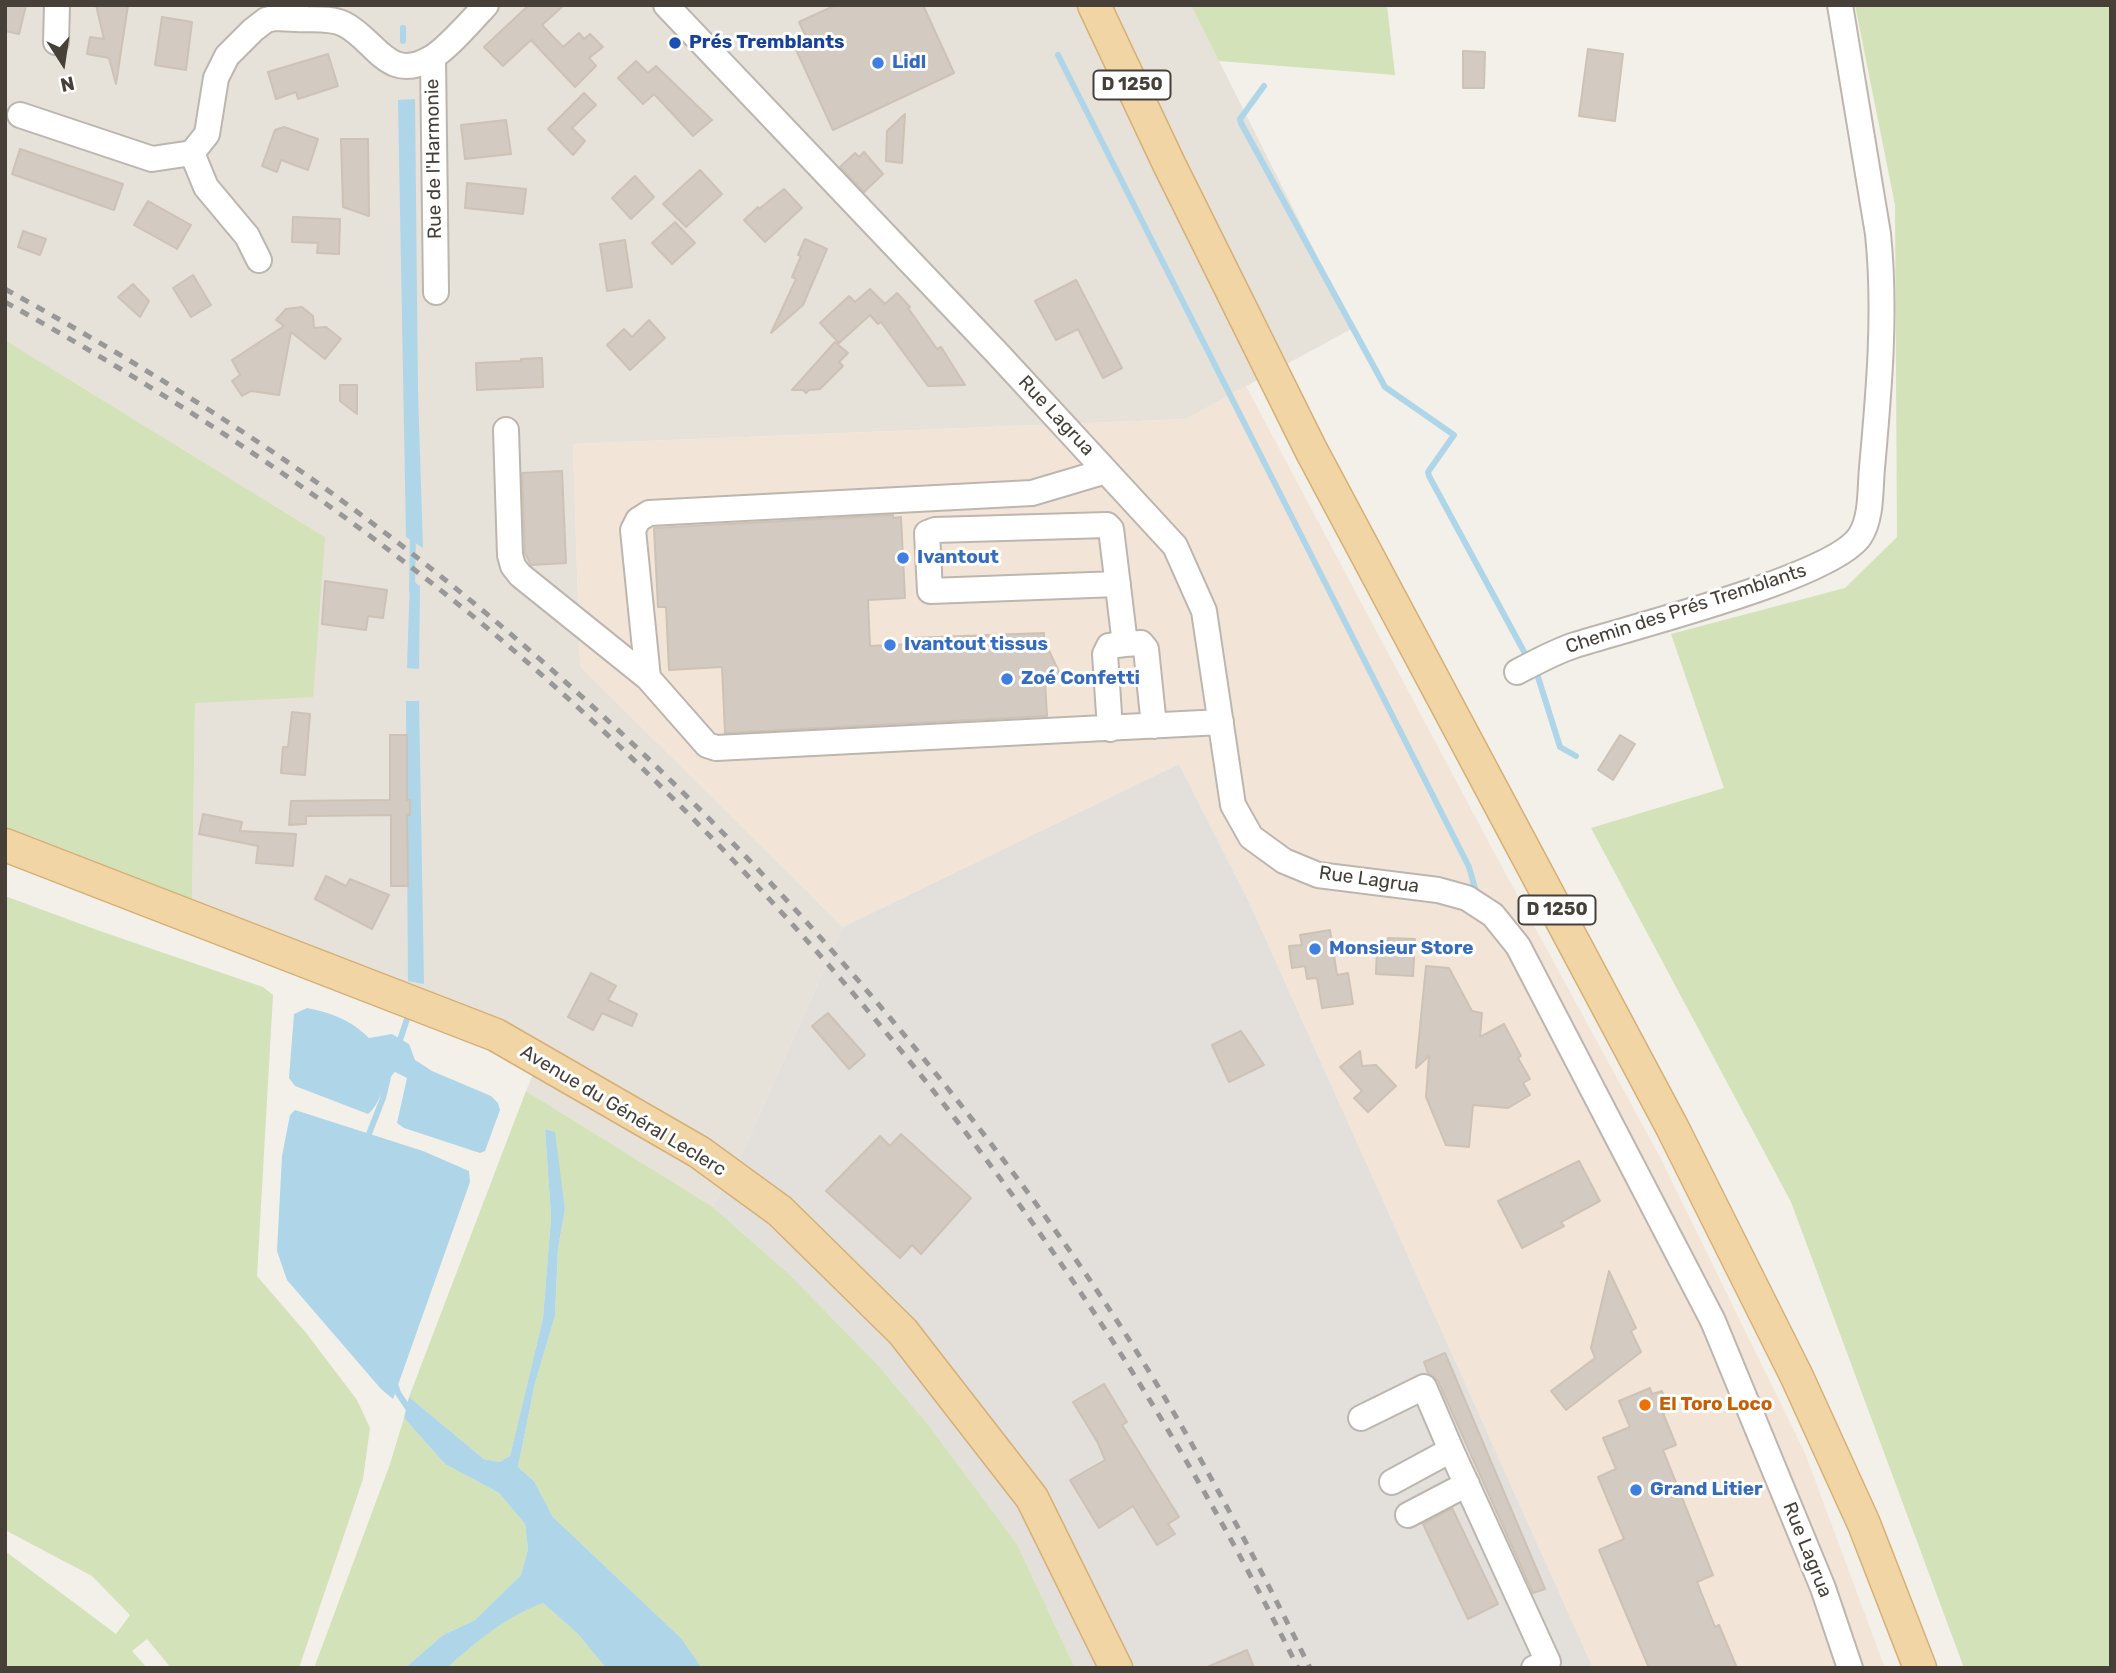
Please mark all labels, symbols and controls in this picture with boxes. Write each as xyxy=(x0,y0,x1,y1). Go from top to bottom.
north arrow xyxy=(28,28,98,98)
place label: Prés Tremblants xyxy=(689,32,845,54)
marker: Prés Tremblants xyxy=(667,35,683,51)
place label: Lidl xyxy=(892,52,926,74)
marker: Lidl xyxy=(870,55,886,71)
road number: D 1250 xyxy=(1094,70,1170,100)
text: N xyxy=(58,71,77,97)
street label: Rue de l'Harmonie xyxy=(421,79,447,239)
street label: Rue Lagrua xyxy=(1013,371,1099,461)
place label: Ivantout xyxy=(917,547,999,569)
marker: Ivantout xyxy=(895,550,911,566)
street label: Chemin des Prés Tremblants xyxy=(1563,559,1809,659)
place label: Ivantout tissus xyxy=(904,634,1048,656)
marker: Ivantout tissus xyxy=(882,637,898,653)
place label: Zoé Confetti xyxy=(1021,668,1140,690)
marker: Zoé Confetti xyxy=(999,671,1015,687)
street label: Rue Lagrua xyxy=(1317,862,1421,898)
road number: D 1250 xyxy=(1518,896,1596,925)
place label: Monsieur Store xyxy=(1329,938,1474,960)
marker: Monsieur Store xyxy=(1307,941,1323,957)
street label: Avenue du Général Leclerc xyxy=(516,1041,730,1181)
place label: El Toro Loco xyxy=(1659,1394,1772,1416)
marker: El Toro Loco xyxy=(1637,1397,1653,1413)
place label: Grand Litier xyxy=(1650,1479,1763,1501)
marker: Grand Litier xyxy=(1628,1482,1644,1498)
street label: Rue Lagrua xyxy=(1778,1499,1836,1601)

